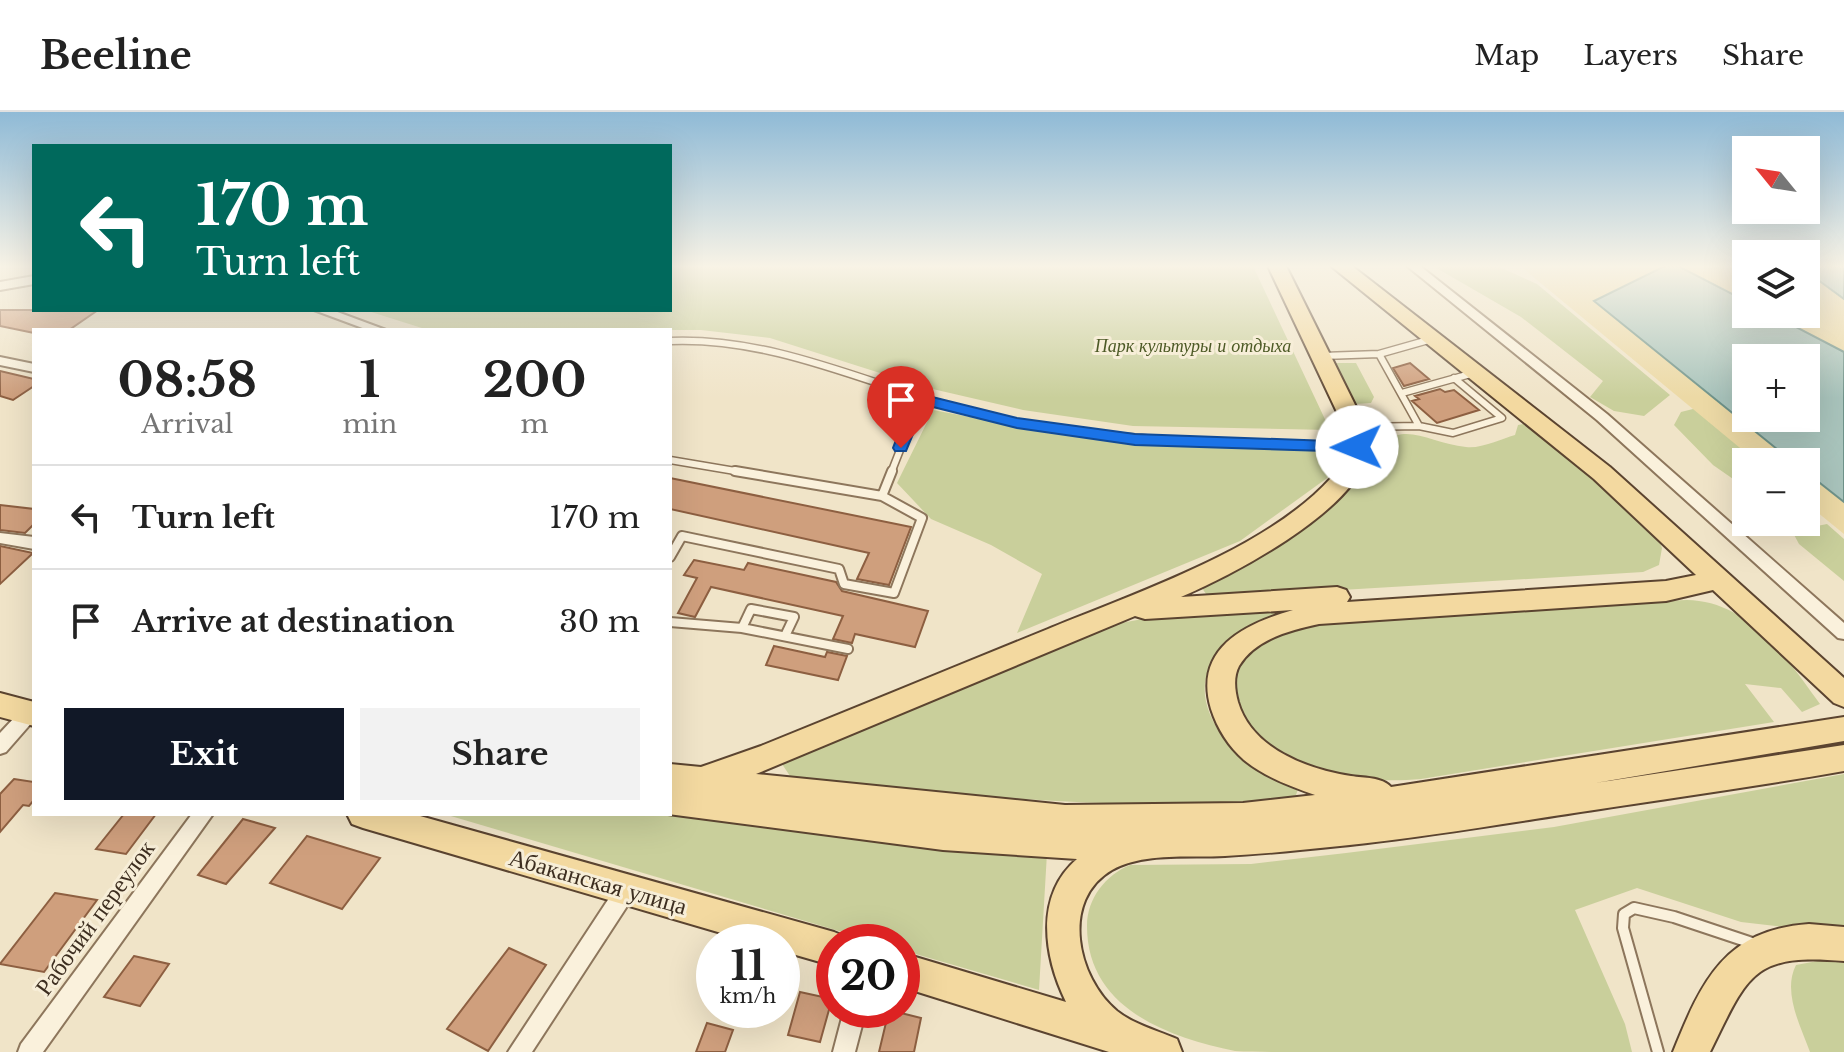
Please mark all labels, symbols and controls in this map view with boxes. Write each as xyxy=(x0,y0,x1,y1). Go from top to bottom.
text: Beeline xyxy=(40,32,192,79)
text: Map xyxy=(1474,38,1539,73)
text: Layers xyxy=(1583,38,1678,73)
text: Share xyxy=(1722,38,1804,73)
north arrow xyxy=(1732,136,1820,224)
map controls xyxy=(1732,136,1820,536)
text: 170 m xyxy=(196,171,368,240)
icon: left xyxy=(64,176,168,280)
text: Turn left xyxy=(196,240,360,285)
button: layers xyxy=(1732,240,1820,328)
park label: Парк культуры и отдыха xyxy=(1094,335,1291,357)
button: + xyxy=(1732,344,1820,432)
text: 08:58 xyxy=(118,350,257,410)
text: 1 xyxy=(359,350,380,410)
text: 200 xyxy=(483,350,586,410)
pin xyxy=(867,366,935,448)
icon: arrive xyxy=(879,378,923,422)
position arrow xyxy=(1315,405,1399,489)
text: Arrival xyxy=(141,408,233,440)
text: min xyxy=(342,408,397,440)
text: m xyxy=(521,408,549,440)
button: − xyxy=(1732,448,1820,536)
icon: left xyxy=(64,495,108,539)
text: Turn left xyxy=(132,499,275,536)
text: 170 m xyxy=(549,499,640,536)
icon: arrive xyxy=(64,599,108,643)
text: Arrive at destination xyxy=(132,603,455,640)
text: 30 m xyxy=(559,603,640,640)
button: Exit xyxy=(64,708,344,800)
button: Share xyxy=(360,708,640,800)
street label: Рабочий переулок xyxy=(29,834,161,1001)
street label: Абаканская улица xyxy=(506,842,691,921)
speed limit sign: 20 xyxy=(816,924,920,1028)
text: 11 xyxy=(731,941,765,991)
text: km/h xyxy=(720,984,776,1008)

